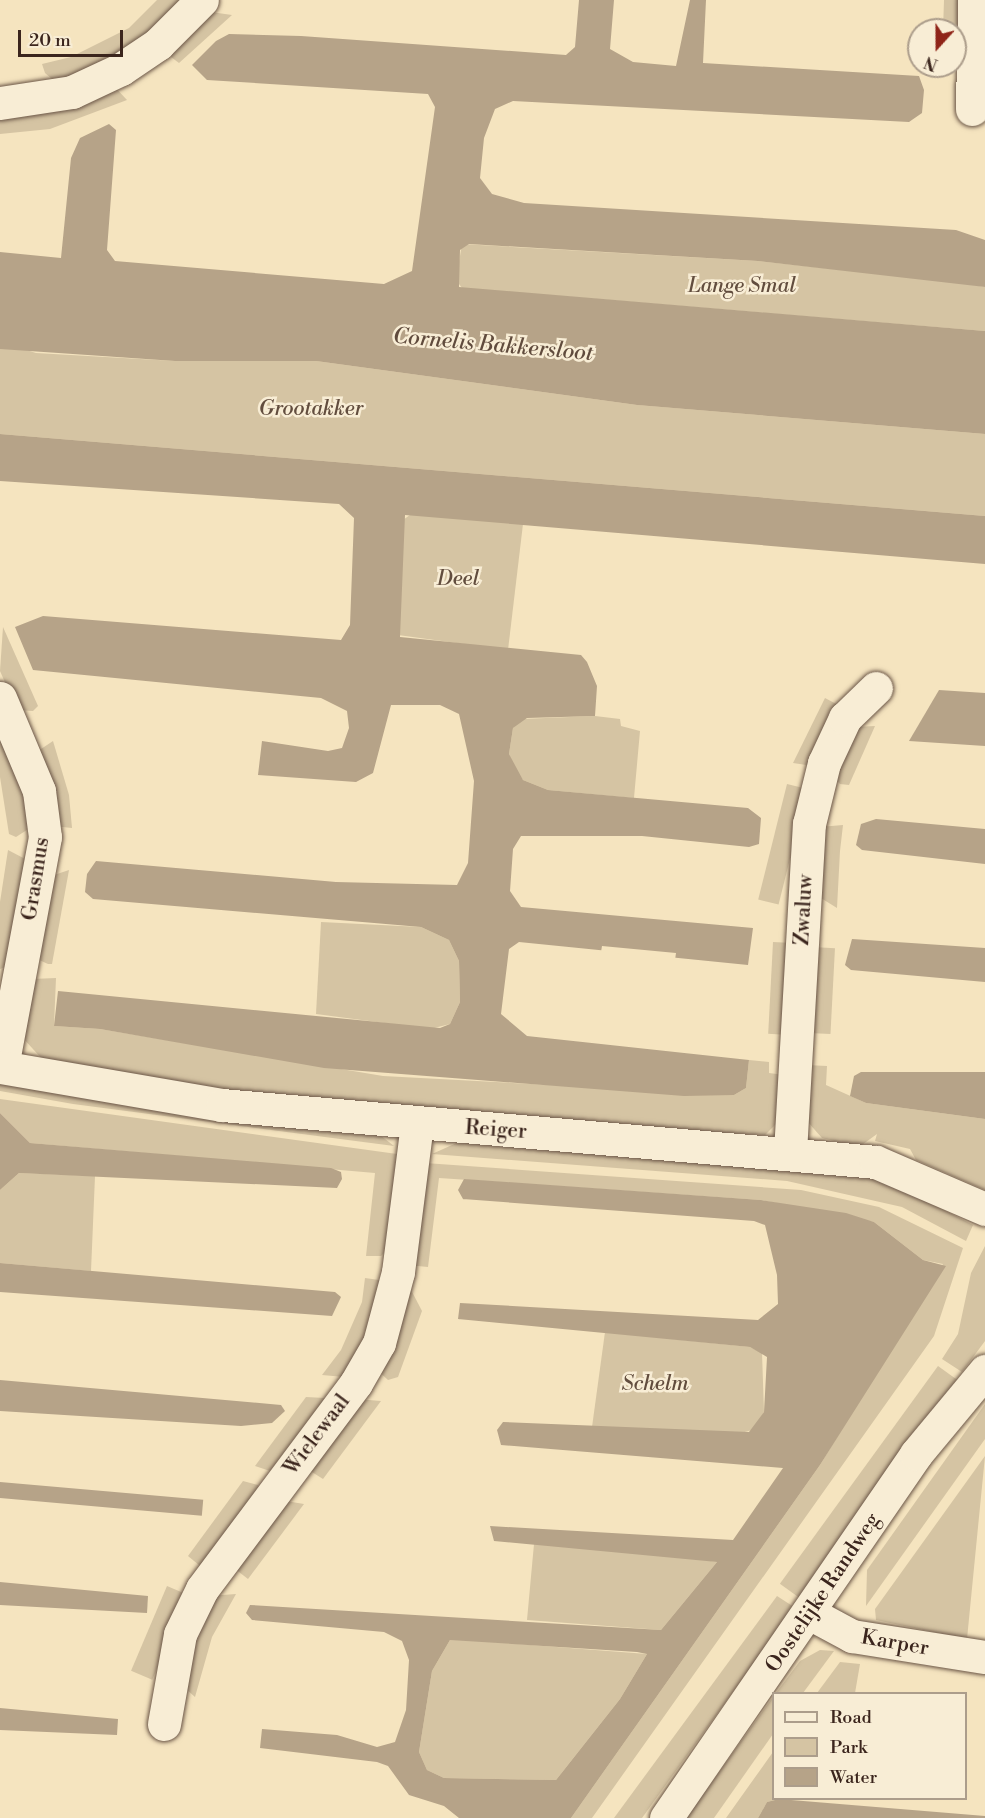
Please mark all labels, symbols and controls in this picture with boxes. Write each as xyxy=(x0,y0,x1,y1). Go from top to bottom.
scale bar xyxy=(21,18,126,56)
north arrow xyxy=(907,18,967,78)
text: 20 m xyxy=(29,29,71,52)
text: N xyxy=(922,51,941,75)
park label: Lange Smal xyxy=(688,273,796,299)
water label: Cornelis Bakkersloot xyxy=(392,323,594,367)
park label: Grootakker xyxy=(259,396,363,422)
park label: Deel xyxy=(437,566,479,592)
street label: Grasmus xyxy=(17,836,55,922)
street label: Zwaluw xyxy=(790,874,818,946)
street label: Reiger xyxy=(464,1115,528,1145)
park label: Schelm xyxy=(621,1371,689,1397)
street label: Wielewaal xyxy=(278,1390,356,1480)
street label: Oostelijke Randweg xyxy=(760,1508,886,1678)
street label: Karper xyxy=(859,1625,931,1661)
legend xyxy=(772,1692,967,1800)
text: Road xyxy=(830,1706,872,1729)
text: Park xyxy=(830,1736,867,1759)
text: Water xyxy=(830,1766,877,1789)

